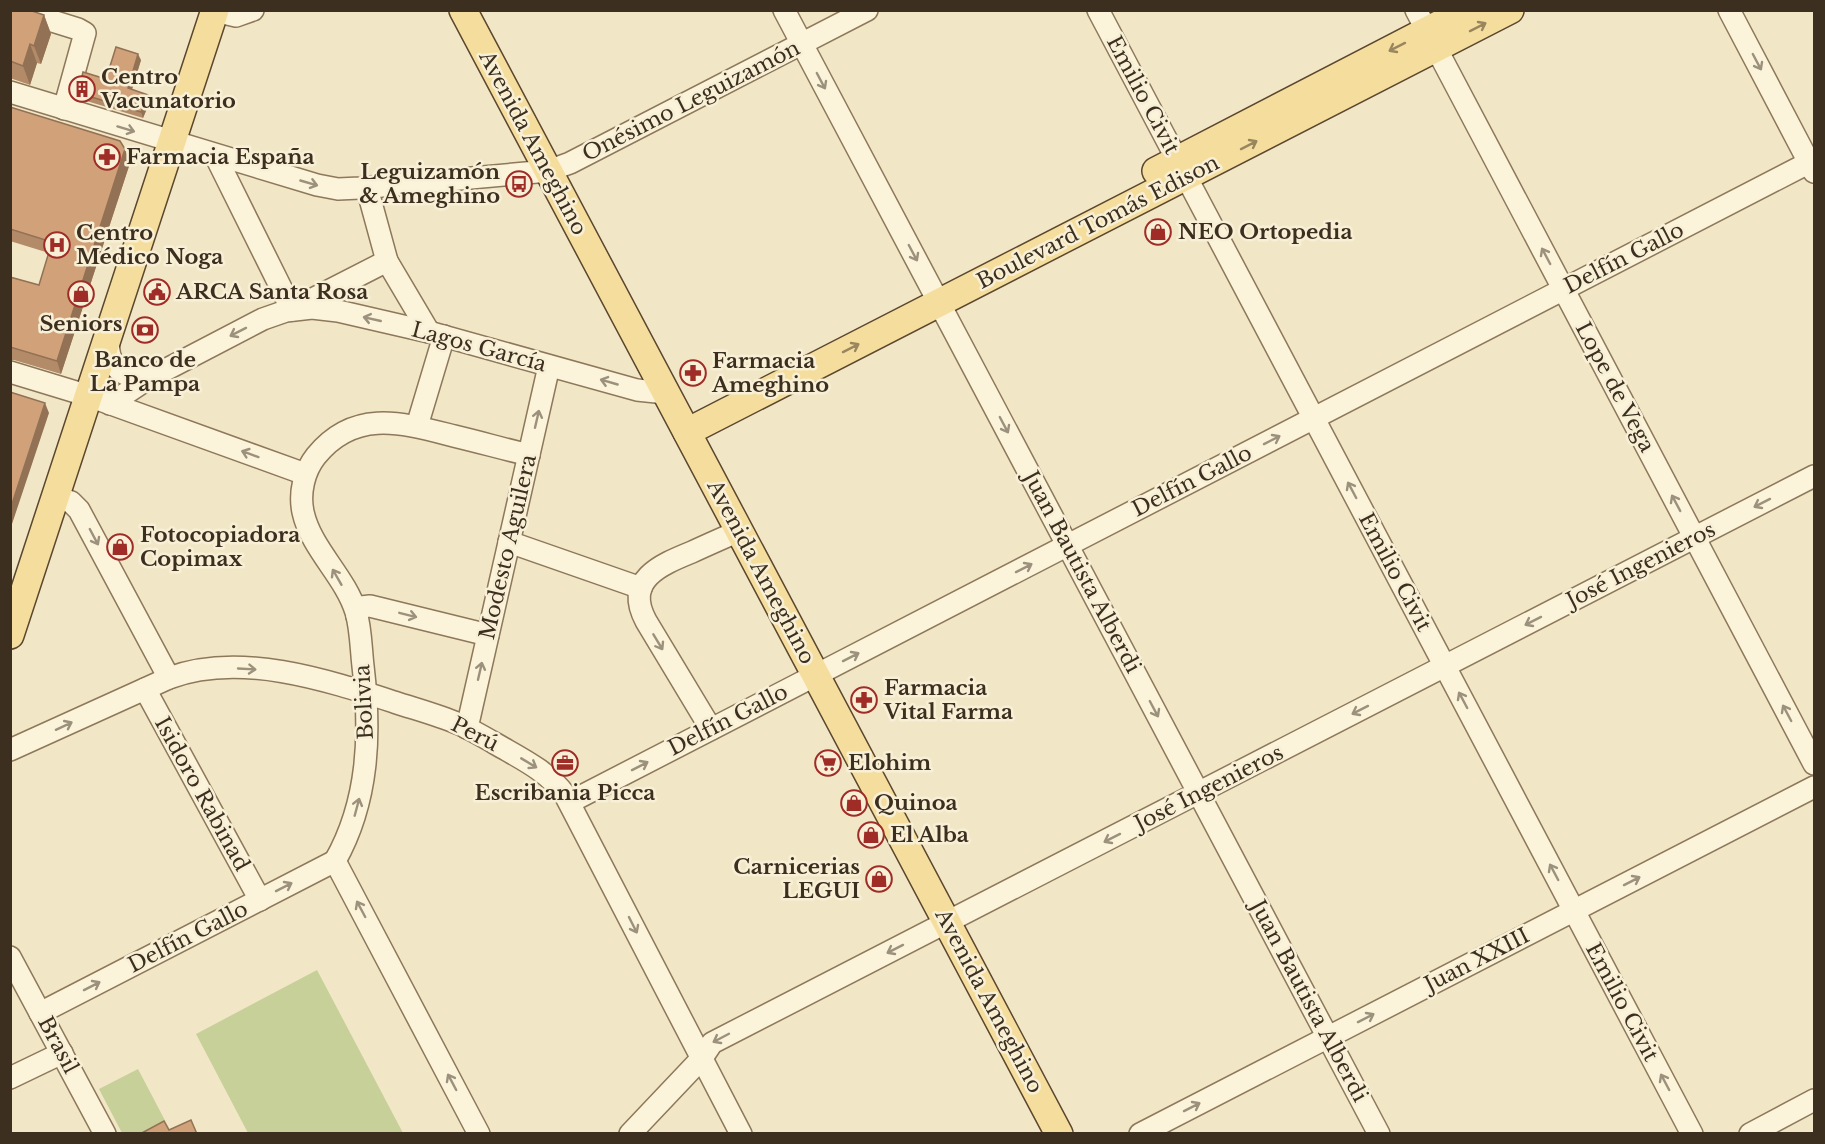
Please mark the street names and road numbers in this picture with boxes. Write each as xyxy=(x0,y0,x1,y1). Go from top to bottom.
street label: Emilio Civit xyxy=(1101,31,1185,159)
street label: Onésimo Leguizamón xyxy=(578,35,804,167)
street label: Avenida Ameghino xyxy=(473,46,593,240)
street label: Boulevard Tomás Edison xyxy=(973,149,1223,295)
street label: Delfín Gallo xyxy=(1560,217,1688,299)
street label: Lagos García xyxy=(409,317,550,378)
street label: Lope de Vega xyxy=(1570,317,1660,457)
street label: Delfín Gallo xyxy=(1128,440,1256,522)
street label: Modesto Aguilera xyxy=(474,452,542,642)
street label: Juan Bautista Alberdi xyxy=(1016,464,1146,677)
street label: Avenida Ameghino xyxy=(701,475,821,669)
street label: Emilio Civit xyxy=(1353,508,1437,636)
street label: José Ingenieros xyxy=(1560,516,1720,615)
street label: Bolivia xyxy=(349,663,379,740)
street label: Delfín Gallo xyxy=(664,679,792,761)
street label: Perú xyxy=(447,711,503,757)
street label: Isidoro Rabinad xyxy=(149,712,255,876)
street label: José Ingenieros xyxy=(1128,739,1288,838)
street label: Juan Bautista Alberdi xyxy=(1243,893,1373,1106)
street label: Delfín Gallo xyxy=(124,896,252,978)
street label: Avenida Ameghino xyxy=(929,904,1049,1098)
street label: Juan XXIII xyxy=(1418,923,1534,999)
street label: Emilio Civit xyxy=(1580,938,1664,1066)
street label: Brasil xyxy=(32,1012,84,1078)

